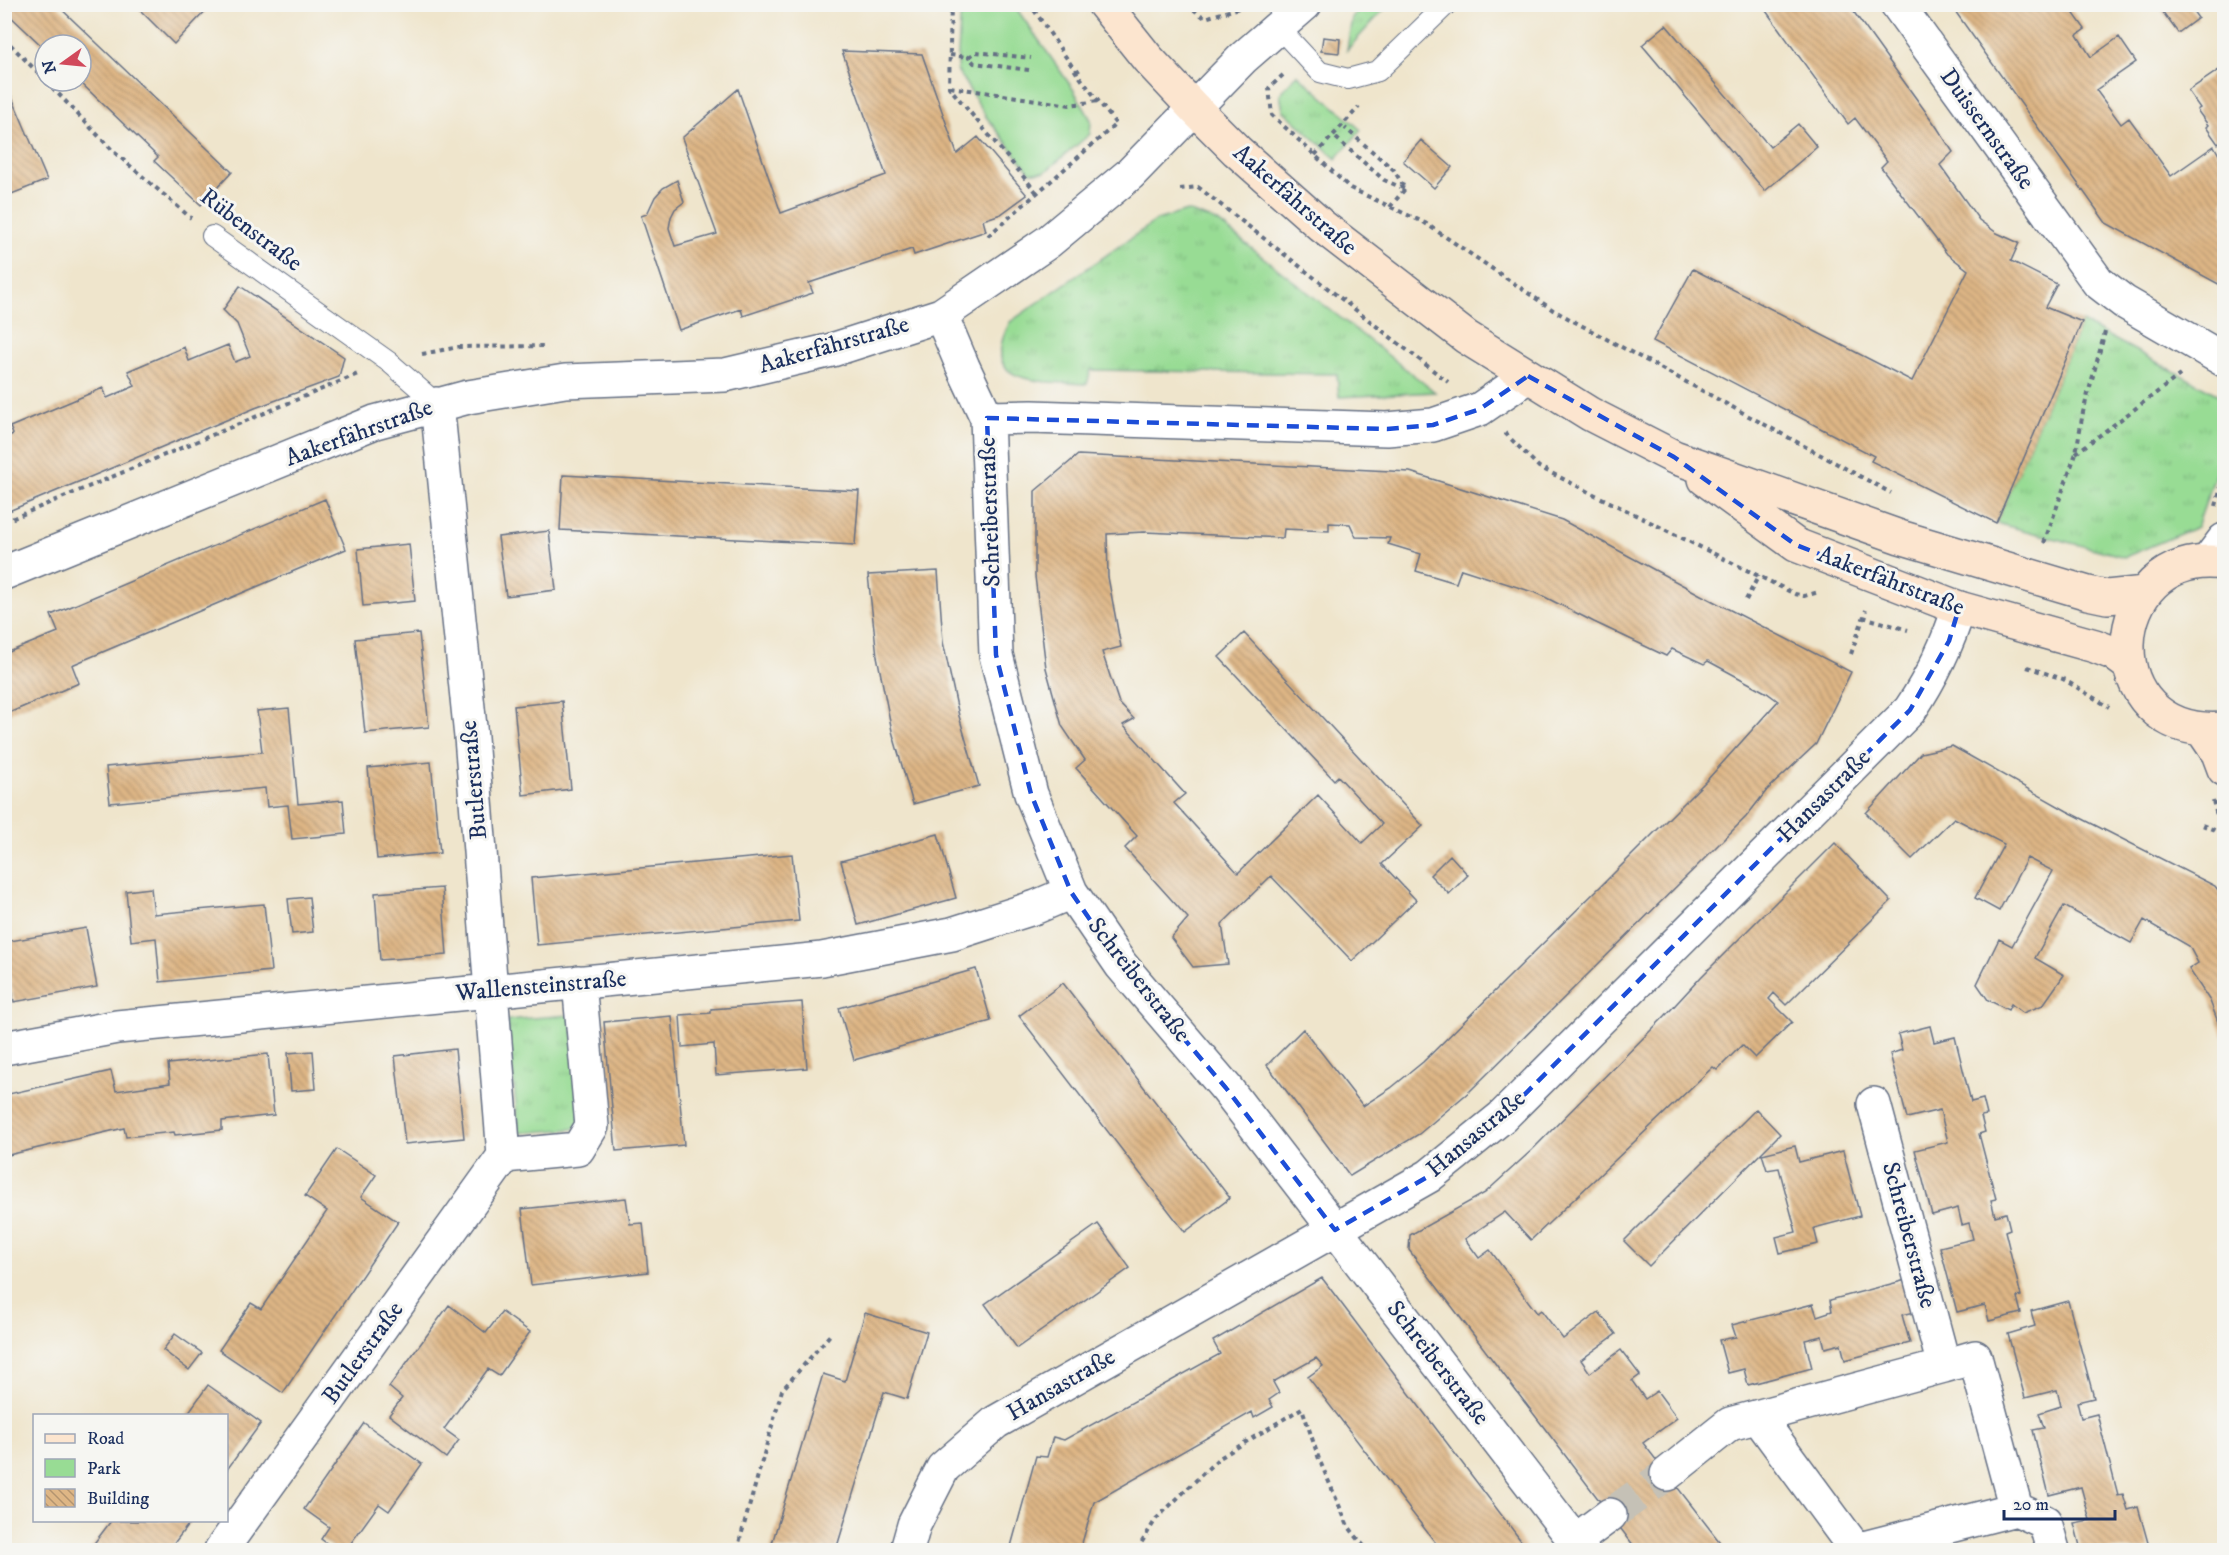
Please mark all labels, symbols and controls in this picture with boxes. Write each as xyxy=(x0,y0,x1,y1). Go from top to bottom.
north arrow xyxy=(33,33,93,93)
text: N xyxy=(38,58,61,76)
street label: Duissernstraße xyxy=(1933,63,2041,195)
street label: Aakerfährstraße xyxy=(1227,138,1363,262)
street label: Rübenstraße xyxy=(194,182,308,278)
street label: Aakerfährstraße xyxy=(756,309,913,381)
street label: Aakerfährstraße xyxy=(281,392,437,474)
street label: Schreiberstraße xyxy=(972,436,1008,587)
street label: Aakerfährstraße xyxy=(1813,539,1969,623)
street label: Butlerstraße xyxy=(454,719,494,841)
street label: Hansastraße xyxy=(1771,743,1877,849)
street label: Schreiberstraße xyxy=(1081,912,1197,1048)
street label: Wallensteinstraße xyxy=(453,964,628,1008)
street label: Hansastraße xyxy=(1420,1084,1532,1184)
street label: Schreiberstraße xyxy=(1875,1159,1943,1311)
street label: Schreiberstraße xyxy=(1380,1295,1496,1431)
street label: Butlerstraße xyxy=(316,1296,410,1410)
street label: Hansastraße xyxy=(1001,1342,1121,1428)
legend xyxy=(33,1414,228,1522)
text: Road xyxy=(87,1428,124,1450)
text: Park xyxy=(87,1458,121,1480)
scale bar xyxy=(2004,1483,2115,1521)
text: Building xyxy=(87,1488,149,1510)
text: 20 m xyxy=(2013,1494,2049,1516)

